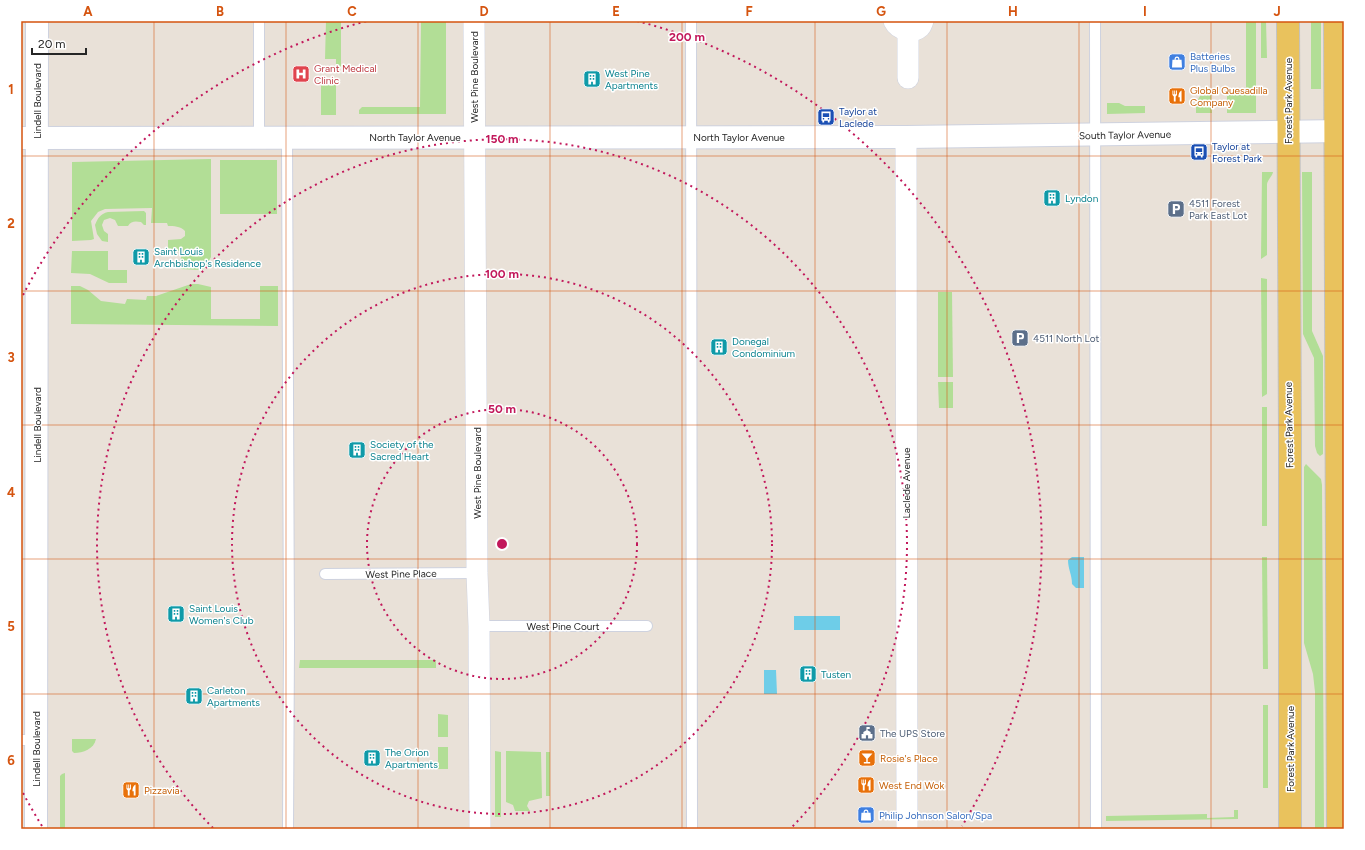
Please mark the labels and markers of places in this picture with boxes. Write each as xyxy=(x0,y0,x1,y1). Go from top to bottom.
place label: Batteries Plus Bulbs xyxy=(1190,50,1235,75)
shop icon: Batteries Plus Bulbs xyxy=(1167,52,1187,72)
place label: Grant Medical Clinic xyxy=(314,62,377,87)
hospital icon: Grant Medical Clinic xyxy=(291,64,311,84)
place label: West Pine Apartments xyxy=(605,67,658,92)
building icon: West Pine Apartments xyxy=(582,69,602,89)
place label: Global Quesadilla Company xyxy=(1190,84,1268,109)
restaurant icon: Global Quesadilla Company xyxy=(1167,86,1187,106)
place label: Taylor at Laclede xyxy=(839,105,877,130)
bus stop icon: Taylor at Laclede xyxy=(816,107,836,127)
place label: Taylor at Forest Park xyxy=(1212,140,1262,165)
bus stop icon: Taylor at Forest Park xyxy=(1189,142,1209,162)
building icon: Lyndon xyxy=(1042,188,1062,208)
place label: Lyndon xyxy=(1065,192,1099,205)
place label: 4511 Forest Park East Lot xyxy=(1189,197,1247,222)
parking icon: 4511 Forest Park East Lot xyxy=(1166,199,1186,219)
place label: Saint Louis Archbishop's Residence xyxy=(154,245,261,270)
building icon: Saint Louis Archbishop's Residence xyxy=(131,247,151,267)
parking icon: 4511 North Lot xyxy=(1010,328,1030,348)
place label: 4511 North Lot xyxy=(1033,332,1099,345)
place label: Donegal Condominium xyxy=(732,335,795,360)
building icon: Donegal Condominium xyxy=(709,337,729,357)
place label: Society of the Sacred Heart xyxy=(370,438,434,463)
building icon: Society of the Sacred Heart xyxy=(347,440,367,460)
centre of rings xyxy=(495,537,509,551)
place label: Saint Louis Women's Club xyxy=(189,602,254,627)
building icon: Saint Louis Women's Club xyxy=(166,604,186,624)
building icon: Tusten xyxy=(798,664,818,684)
place label: Tusten xyxy=(821,668,852,681)
place label: Carleton Apartments xyxy=(207,684,260,709)
building icon: Carleton Apartments xyxy=(184,686,204,706)
public building icon: The UPS Store xyxy=(857,723,877,743)
place label: The UPS Store xyxy=(880,727,946,740)
place label: The Orion Apartments xyxy=(385,746,438,771)
building icon: The Orion Apartments xyxy=(362,748,382,768)
bar icon: Rosie's Place xyxy=(857,748,877,768)
place label: Rosie's Place xyxy=(880,752,938,765)
restaurant icon: West End Wok xyxy=(856,775,876,795)
place label: West End Wok xyxy=(879,779,944,792)
restaurant icon: Pizzavia xyxy=(121,780,141,800)
place label: Pizzavia xyxy=(144,784,180,797)
shop icon: Philip Johnson Salon/Spa xyxy=(856,805,876,825)
place label: Philip Johnson Salon/Spa xyxy=(879,809,992,822)

